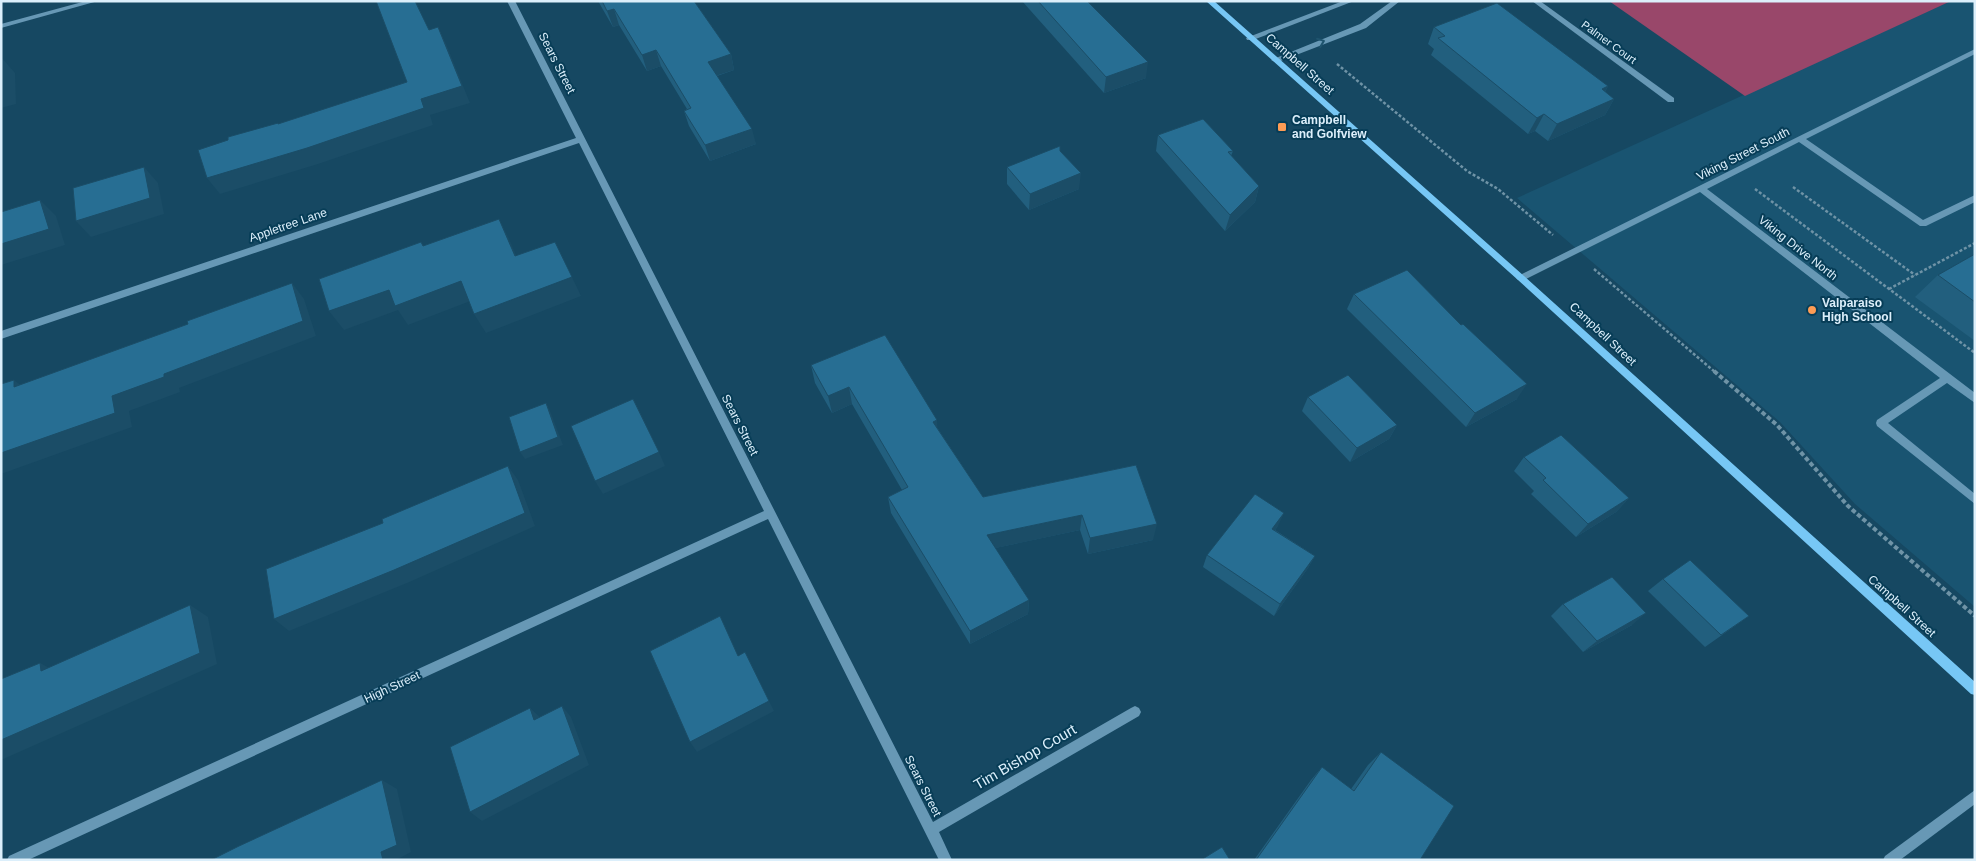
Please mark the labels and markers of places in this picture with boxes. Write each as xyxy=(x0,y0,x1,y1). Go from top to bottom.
place label: Campbell and Golfview xyxy=(1292,113,1367,141)
marker: Campbell and Golfview xyxy=(1276,121,1288,133)
place label: Valparaiso High School xyxy=(1822,296,1892,324)
marker: Valparaiso High School xyxy=(1806,304,1818,316)

